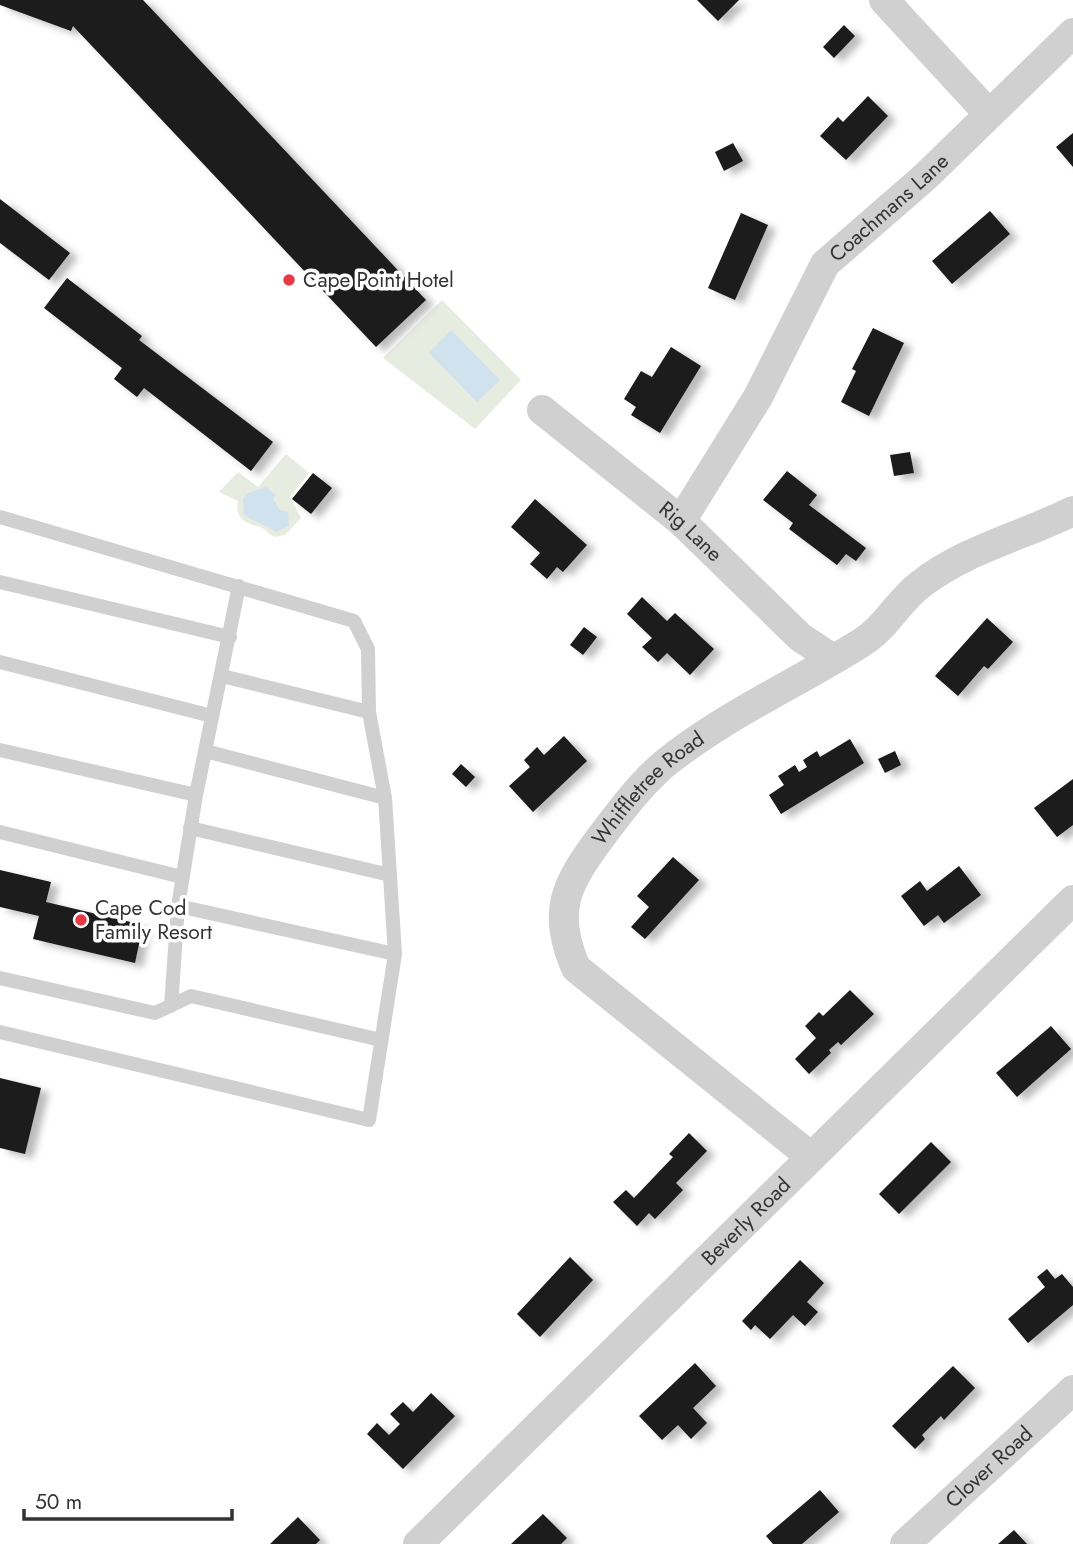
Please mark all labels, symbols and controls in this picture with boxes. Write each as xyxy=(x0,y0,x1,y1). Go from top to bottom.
street label: Coachmans Lane xyxy=(822,147,956,269)
place label: Cape Point Hotel xyxy=(303,265,454,295)
marker: Cape Point Hotel xyxy=(281,272,297,288)
street label: Rig Lane xyxy=(653,494,729,569)
street label: Whiffletree Road xyxy=(585,724,710,852)
place label: Cape Cod Family Resort xyxy=(95,893,212,947)
marker: Cape Cod Family Resort xyxy=(73,912,89,928)
street label: Beverly Road xyxy=(695,1171,798,1272)
street label: Clover Road xyxy=(939,1419,1039,1515)
scale bar xyxy=(24,1478,233,1522)
text: 50 m xyxy=(35,1487,82,1517)

